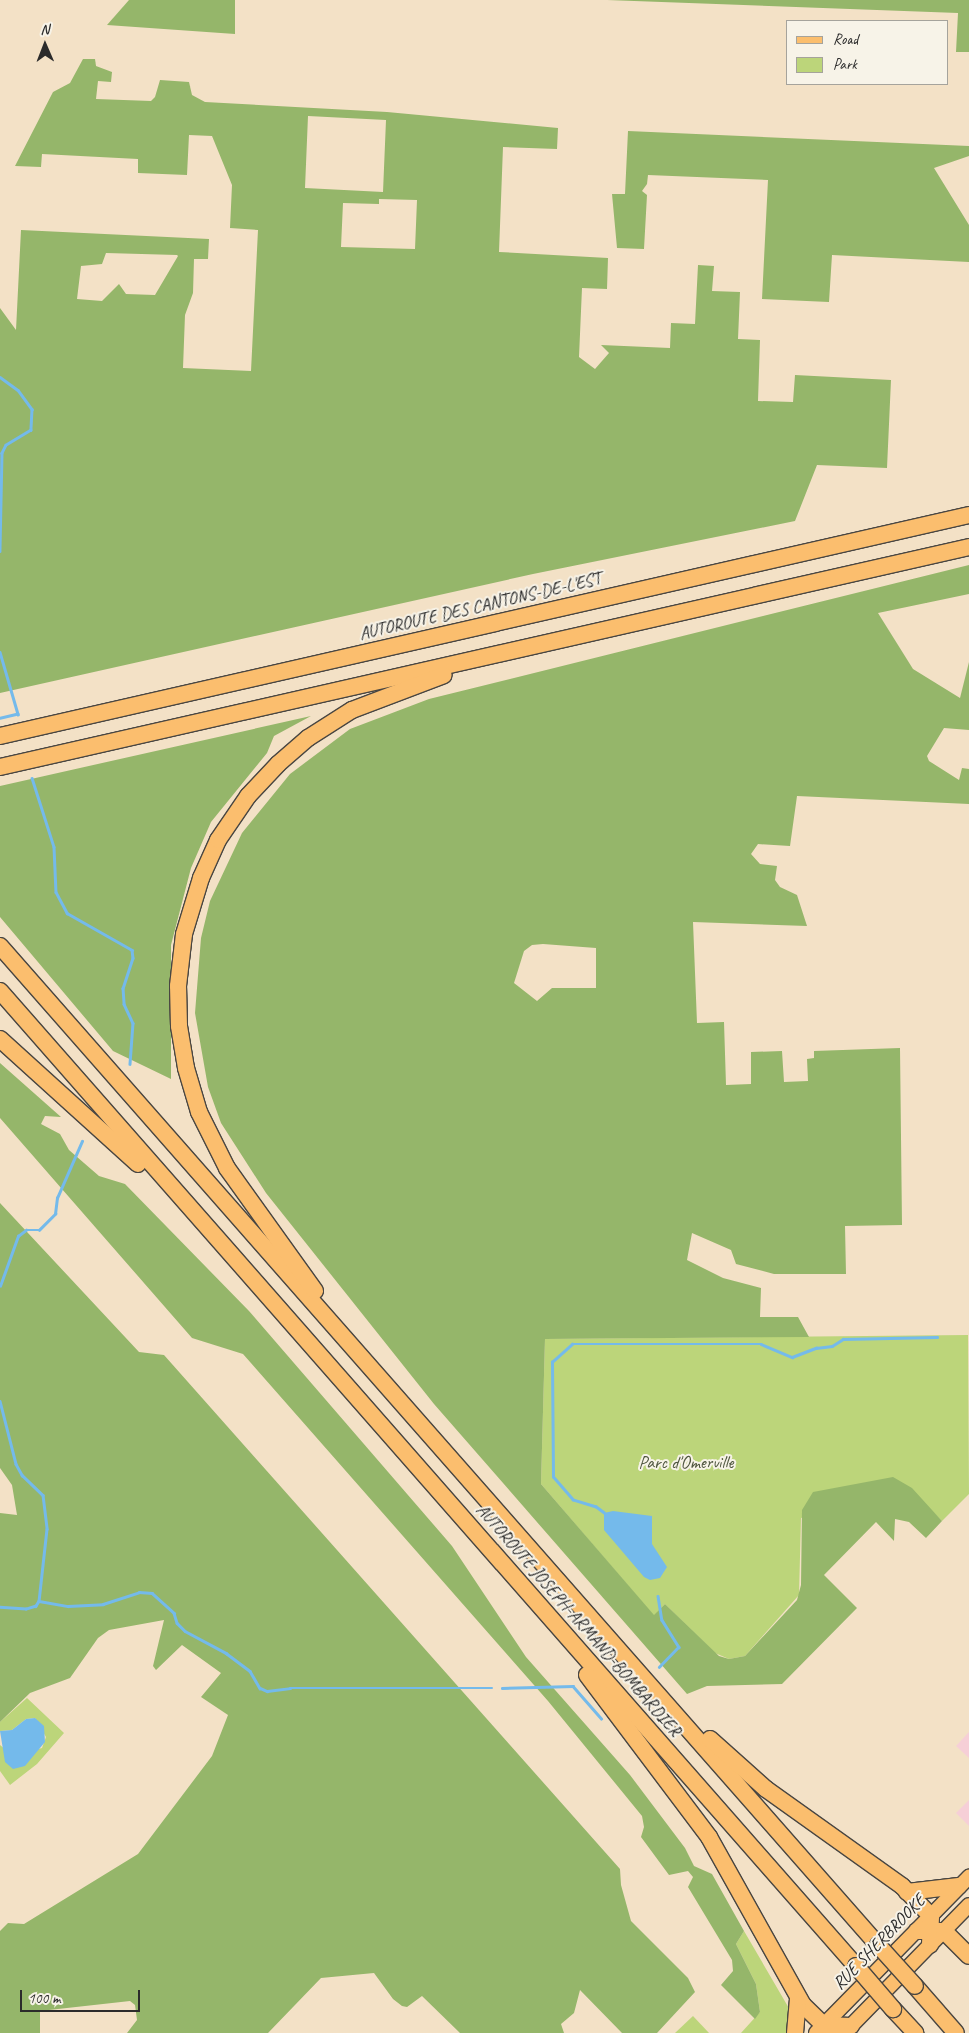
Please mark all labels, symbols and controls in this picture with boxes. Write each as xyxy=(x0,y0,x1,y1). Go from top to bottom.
north arrow xyxy=(20,20,70,70)
legend xyxy=(786,20,949,85)
text: N xyxy=(40,21,49,38)
text: Road xyxy=(833,30,858,49)
text: Park xyxy=(833,55,857,74)
street label: AUTOROUTE DES CANTONS-DE-L'EST xyxy=(357,568,603,644)
park label: Parc d'Omerville xyxy=(639,1451,733,1473)
street label: AUTOROUTE JOSEPH-ARMAND-BOMBARDIER xyxy=(472,1499,686,1741)
street label: RUE SHERBROOKE xyxy=(828,1890,930,1994)
scale bar xyxy=(22,1980,142,2012)
text: 100 m xyxy=(28,1989,60,2008)

